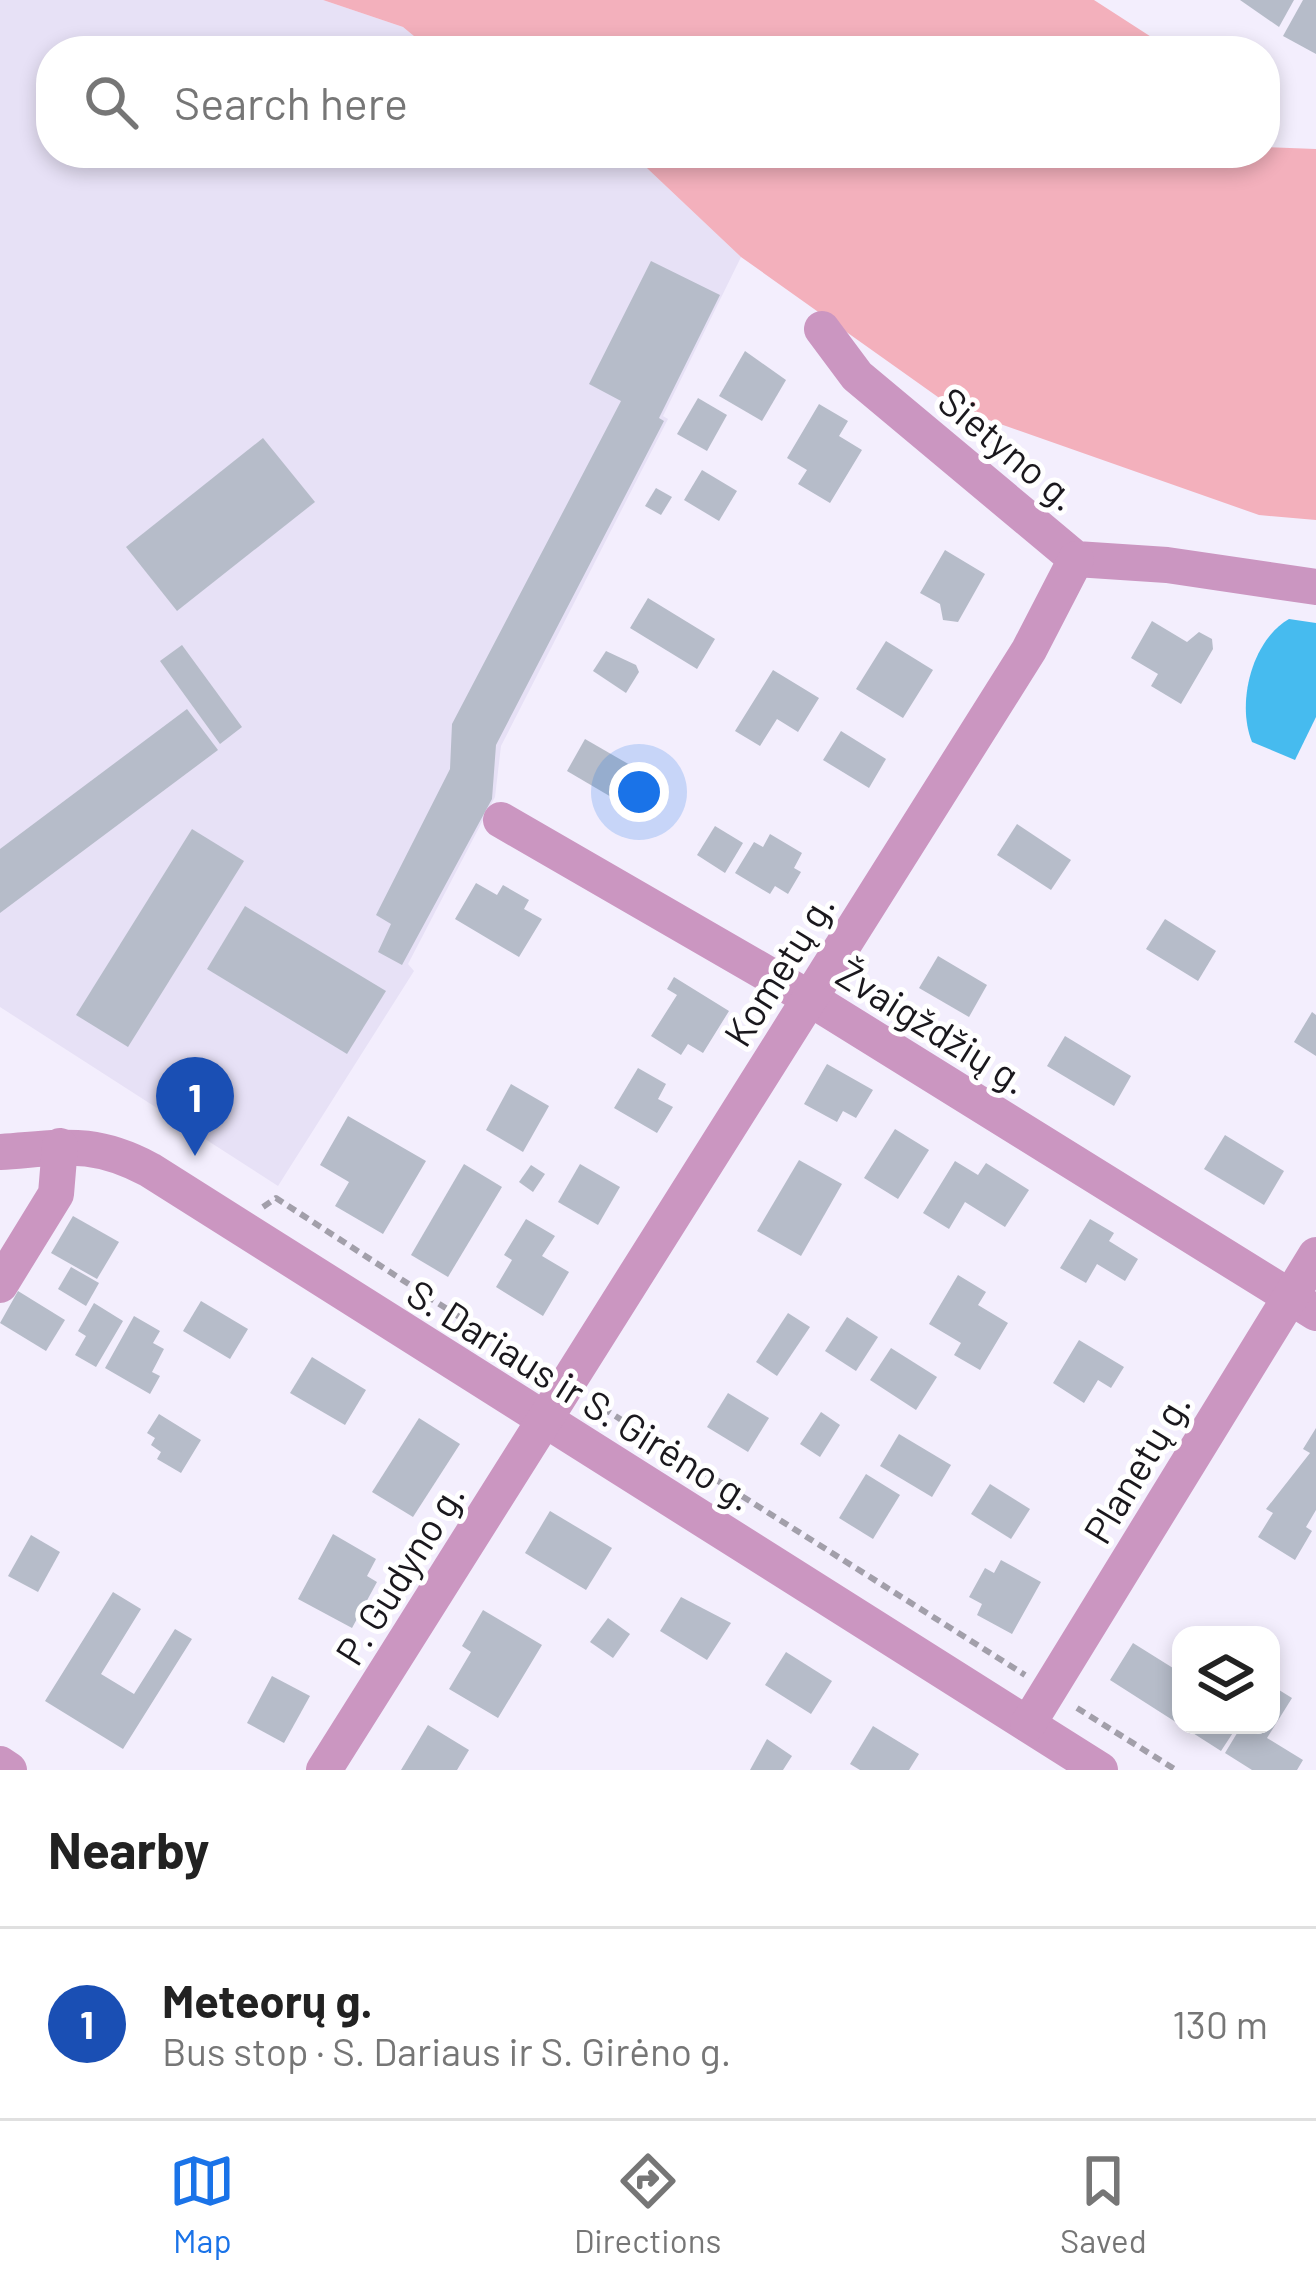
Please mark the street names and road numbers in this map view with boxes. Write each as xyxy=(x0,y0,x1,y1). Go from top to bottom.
street label: Sietyno g. xyxy=(930,376,1088,520)
street label: Kometų g. xyxy=(713,884,843,1054)
street label: Žvaigždžių g. xyxy=(829,949,1037,1103)
street label: S. Dariaus ir S. Girėno g. xyxy=(399,1268,763,1520)
street label: Planetų g. xyxy=(1073,1383,1199,1551)
street label: P. Gudyno g. xyxy=(324,1473,474,1673)

